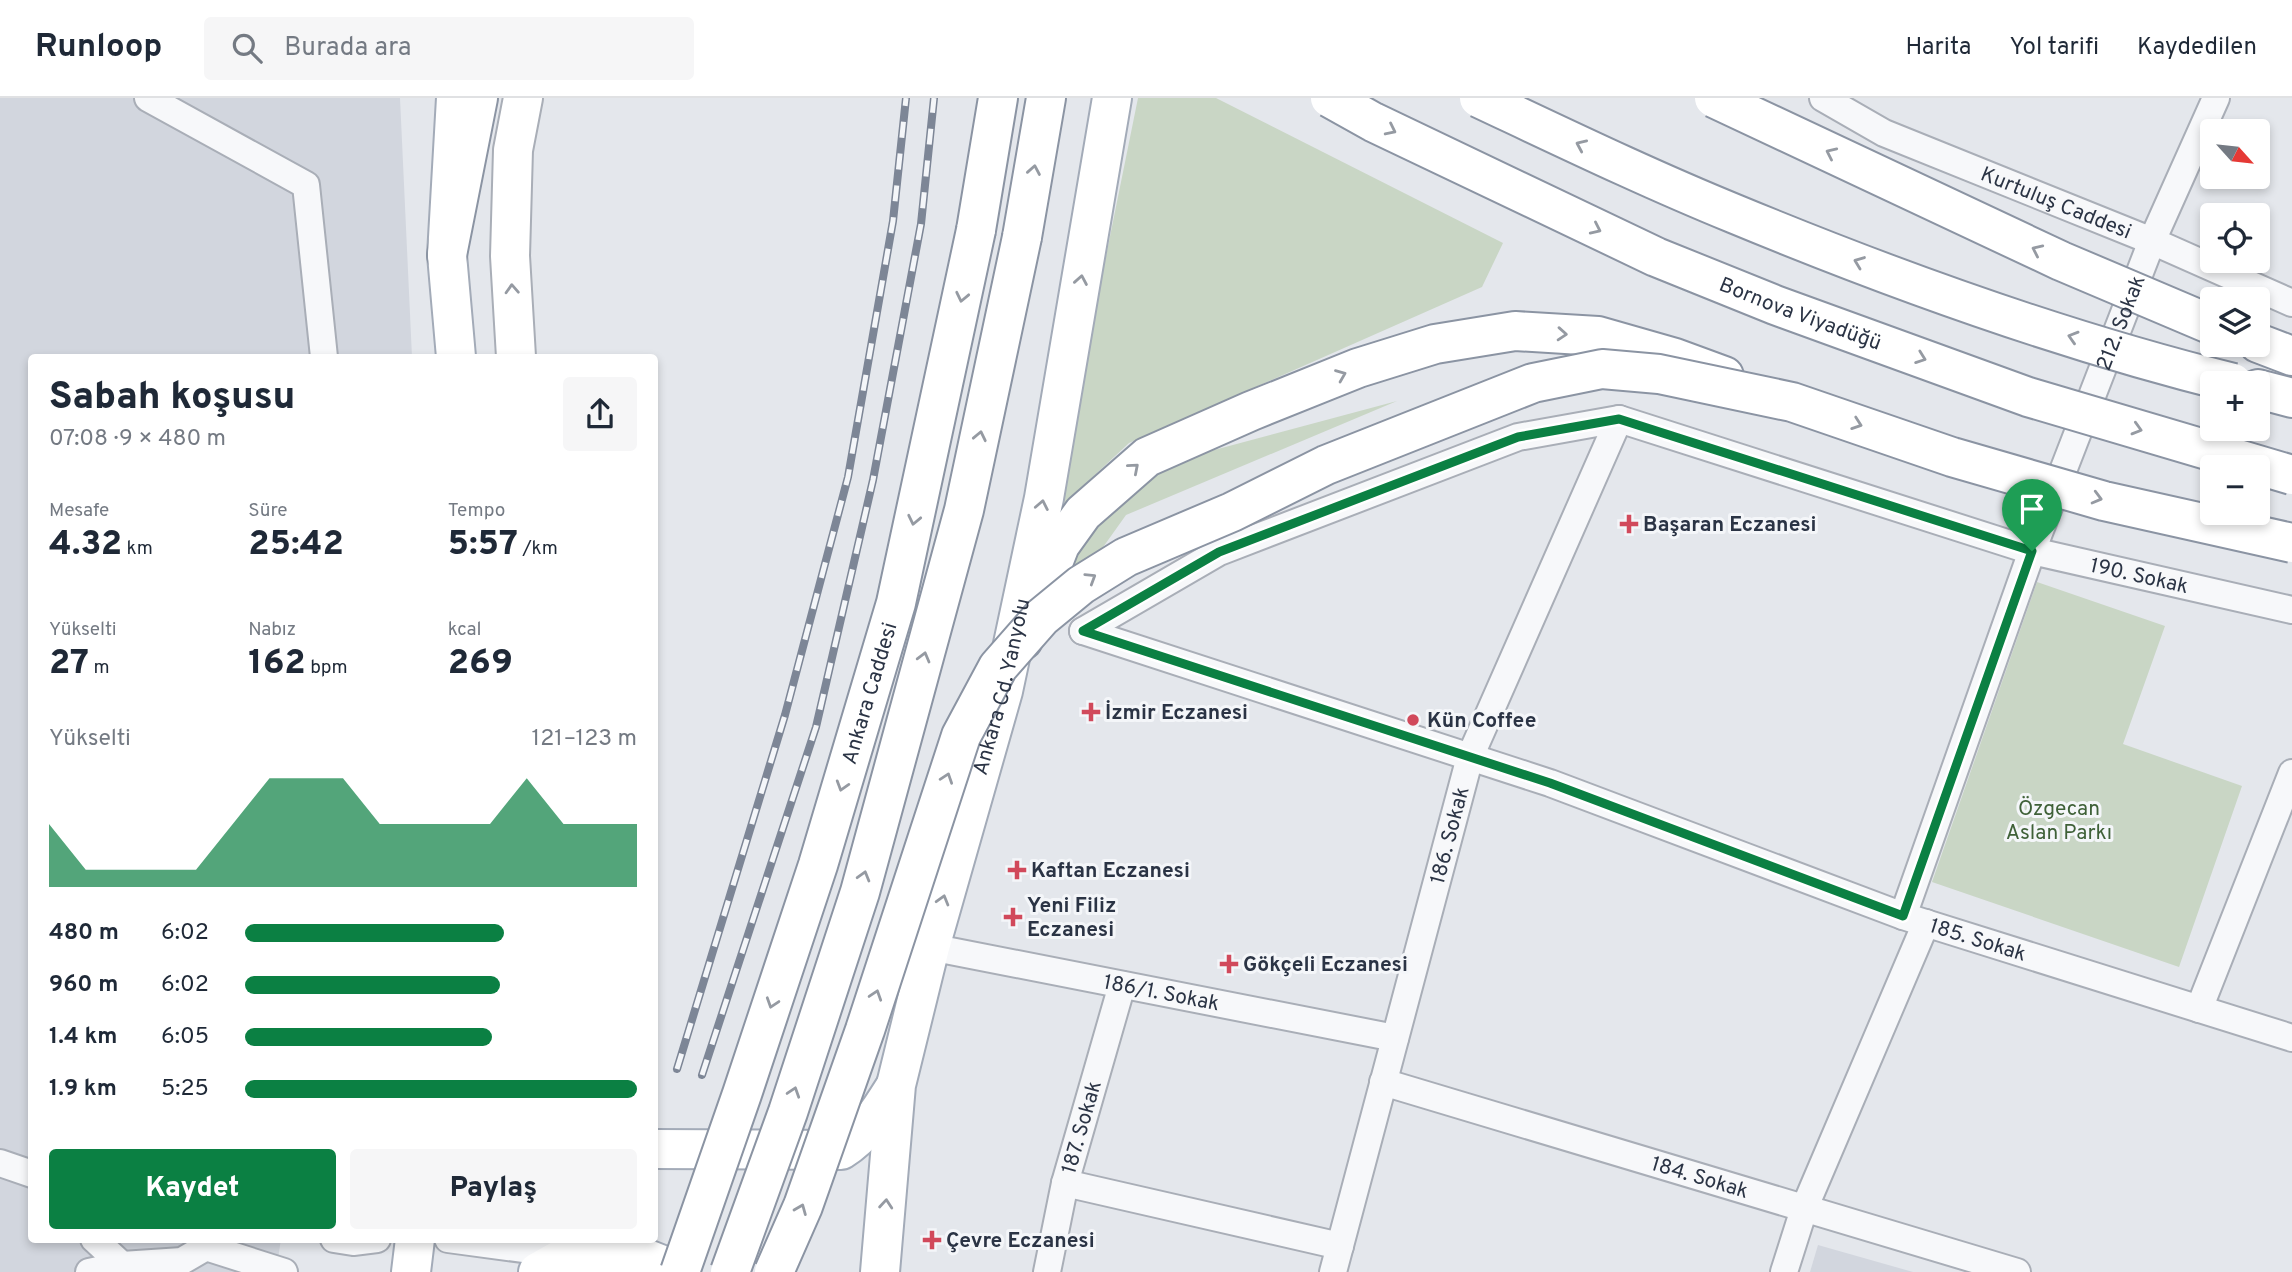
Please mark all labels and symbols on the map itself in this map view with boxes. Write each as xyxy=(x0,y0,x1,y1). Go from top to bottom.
north arrow xyxy=(2200,119,2270,189)
one-way arrow xyxy=(1384,122,1396,136)
one-way arrow xyxy=(1576,139,1589,153)
one-way arrow xyxy=(1826,148,1838,162)
street label: Kurtuluş Caddesi xyxy=(1976,161,2135,246)
one-way arrow xyxy=(1026,164,1041,176)
one-way arrow xyxy=(1589,220,1601,234)
one-way arrow xyxy=(2032,244,2044,258)
one-way arrow xyxy=(1853,256,1865,270)
street label: Bornova Viyadüğü xyxy=(1715,272,1885,358)
street label: 212. Sokak xyxy=(2091,272,2152,375)
one-way arrow xyxy=(1073,274,1088,286)
one-way arrow xyxy=(505,283,520,294)
one-way arrow xyxy=(955,291,970,303)
one-way arrow xyxy=(1557,327,1568,342)
one-way arrow xyxy=(2068,331,2080,346)
one-way arrow xyxy=(1914,350,1926,364)
one-way arrow xyxy=(1334,370,1346,384)
one-way arrow xyxy=(1850,416,1862,430)
one-way arrow xyxy=(2130,421,2142,436)
one-way arrow xyxy=(971,430,986,442)
one-way arrow xyxy=(1126,464,1139,476)
pin xyxy=(2002,479,2062,551)
one-way arrow xyxy=(2091,490,2103,505)
one-way arrow xyxy=(1034,499,1049,511)
place label: Başaran Eczanesi xyxy=(1643,512,1816,539)
one-way arrow xyxy=(907,514,922,526)
marker: Başaran Eczanesi xyxy=(1621,516,1637,532)
street label: 190. Sokak xyxy=(2087,553,2191,601)
one-way arrow xyxy=(1084,574,1097,587)
street label: Ankara Cd. Yanyolu xyxy=(968,596,1037,778)
street label: Ankara Caddesi xyxy=(837,620,904,768)
one-way arrow xyxy=(916,651,931,663)
place label: İzmir Eczanesi xyxy=(1105,699,1248,727)
marker: İzmir Eczanesi xyxy=(1083,704,1099,720)
place label: Kün Coffee xyxy=(1427,708,1536,735)
marker: Kün Coffee xyxy=(1405,712,1421,728)
one-way arrow xyxy=(939,773,953,785)
one-way arrow xyxy=(835,780,850,792)
street label: 186. Sokak xyxy=(1425,784,1477,887)
park label: Özgecan Aslan Parkı xyxy=(2006,796,2112,847)
place label: Kaftan Eczanesi xyxy=(1031,858,1190,885)
marker: Kaftan Eczanesi xyxy=(1009,862,1025,878)
one-way arrow xyxy=(856,870,871,882)
place label: Yeni Filiz Eczanesi xyxy=(1027,893,1116,944)
one-way arrow xyxy=(935,894,950,906)
marker: Yeni Filiz Eczanesi xyxy=(1005,909,1021,925)
street label: 185. Sokak xyxy=(1926,913,2029,969)
place label: Gökçeli Eczanesi xyxy=(1243,952,1408,979)
marker: Gökçeli Eczanesi xyxy=(1221,956,1237,972)
street label: 186/1. Sokak xyxy=(1101,969,1222,1018)
one-way arrow xyxy=(868,989,883,1001)
one-way arrow xyxy=(766,997,781,1009)
street label: 187. Sokak xyxy=(1056,1078,1109,1177)
one-way arrow xyxy=(786,1087,800,1099)
street label: 184. Sokak xyxy=(1648,1151,1751,1206)
one-way arrow xyxy=(878,1198,893,1209)
one-way arrow xyxy=(793,1204,807,1216)
place label: Çevre Eczanesi xyxy=(946,1228,1095,1255)
marker: Çevre Eczanesi xyxy=(924,1232,940,1248)

